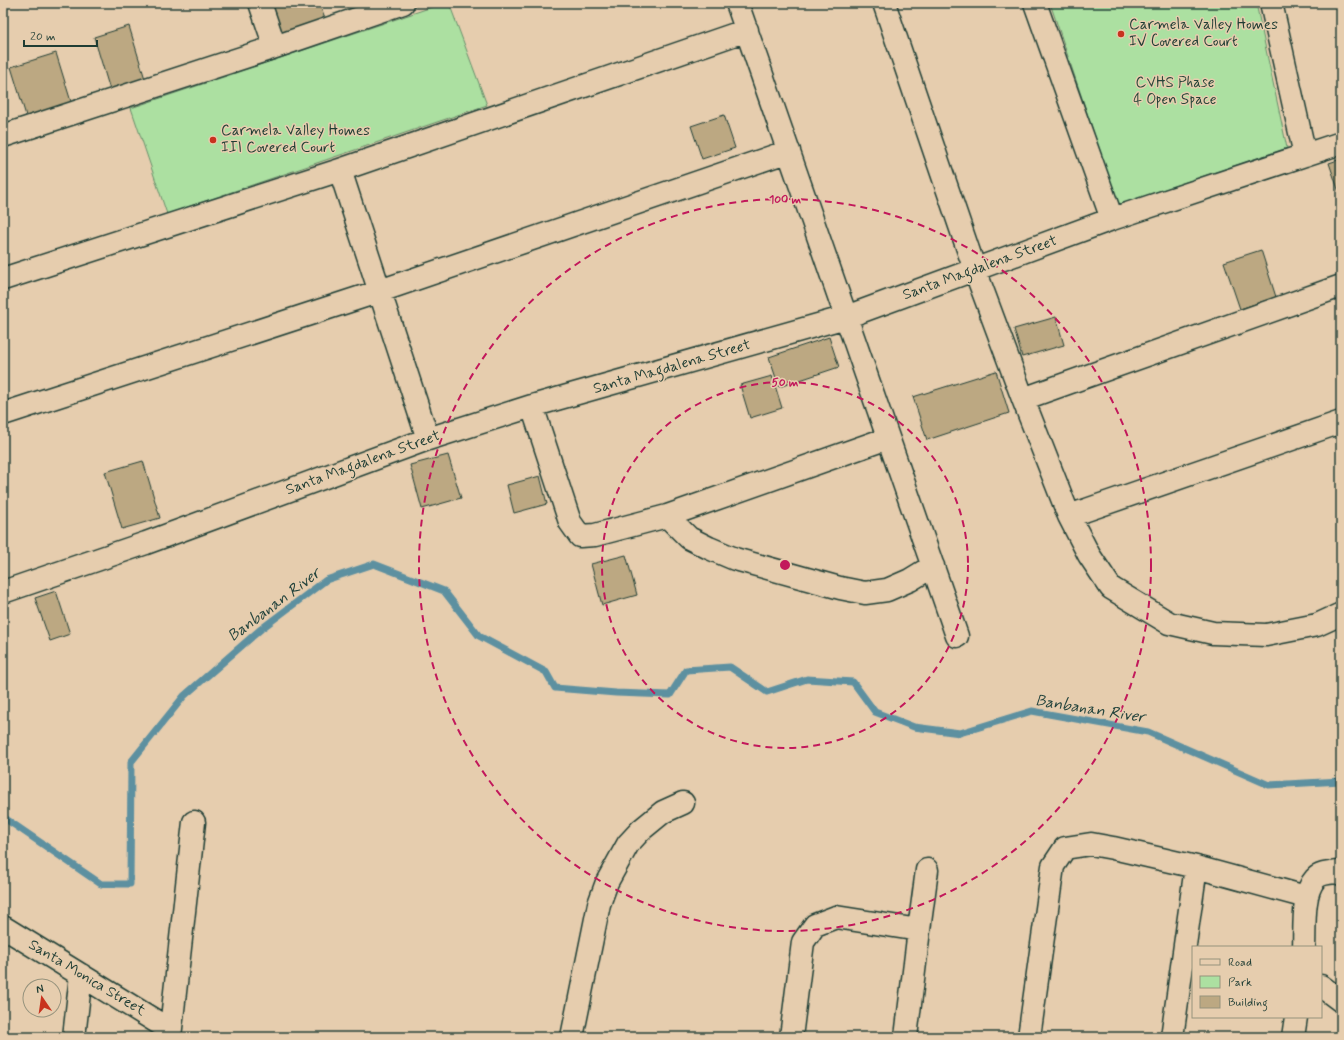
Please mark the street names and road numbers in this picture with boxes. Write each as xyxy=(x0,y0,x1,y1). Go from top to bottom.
street label: Santa Magdalena Street xyxy=(900,231,1060,306)
street label: Santa Magdalena Street xyxy=(591,335,753,400)
street label: Santa Magdalena Street xyxy=(283,426,443,501)
street label: Santa Monica Street xyxy=(25,935,150,1021)

